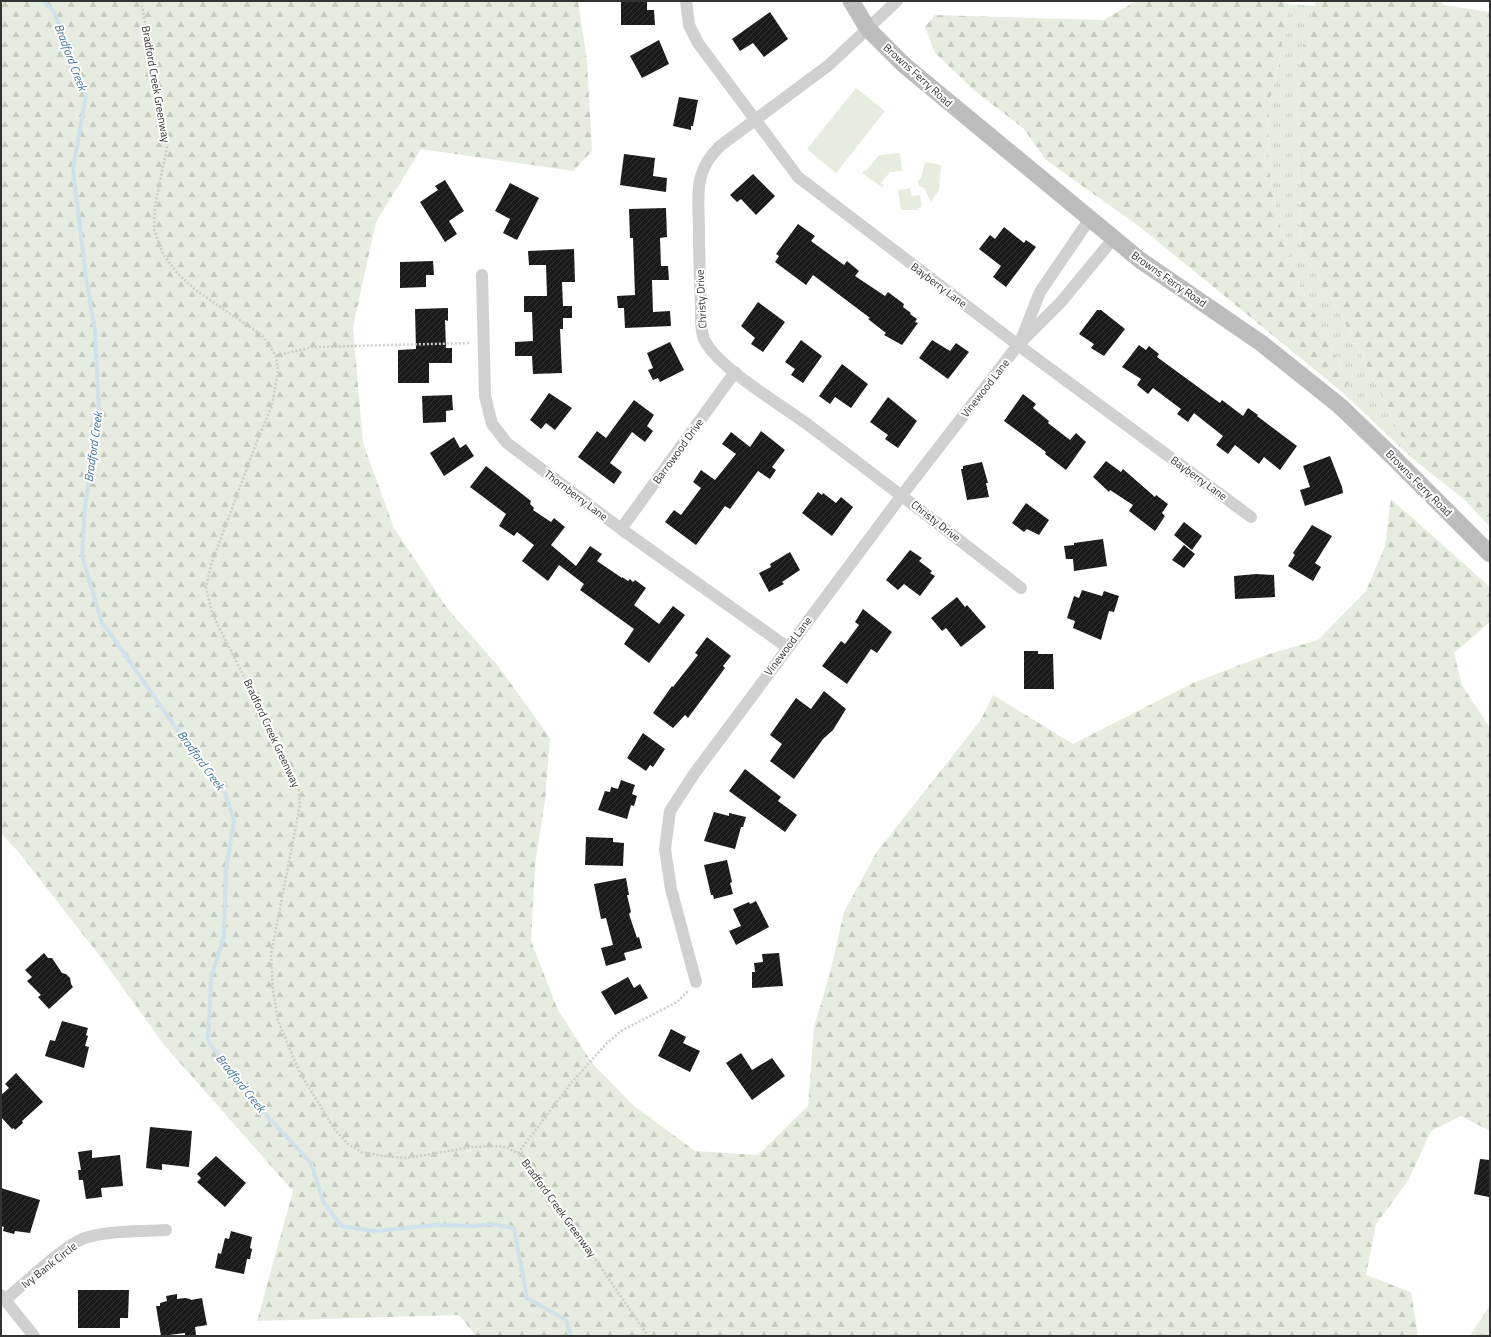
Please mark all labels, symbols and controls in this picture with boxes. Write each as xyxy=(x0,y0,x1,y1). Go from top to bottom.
water label: Bradford Creek xyxy=(50,21,93,95)
street label: Bradford Creek Greenway xyxy=(138,24,174,144)
street label: Browns Ferry Road xyxy=(880,39,956,111)
street label: Browns Ferry Road xyxy=(1128,247,1210,311)
street label: Bayberry Lane xyxy=(908,259,971,312)
street label: Christy Drive xyxy=(691,269,711,329)
street label: Vinewood Lane xyxy=(957,355,1013,421)
water label: Bradford Creek xyxy=(79,409,108,483)
street label: Barrowood Drive xyxy=(649,414,708,487)
street label: Browns Ferry Road xyxy=(1382,446,1456,520)
street label: Bayberry Lane xyxy=(1167,452,1231,504)
street label: Thornberry Lane xyxy=(541,466,612,525)
street label: Christy Drive xyxy=(908,497,964,546)
street label: Vinewood Lane xyxy=(760,613,816,679)
street label: Bradford Creek Greenway xyxy=(240,676,304,791)
water label: Bradford Creek xyxy=(173,726,230,795)
water label: Bradford Creek xyxy=(211,1050,272,1118)
street label: Bradford Creek Greenway xyxy=(518,1156,601,1261)
street label: Ivy Bank Circle xyxy=(18,1238,81,1292)

